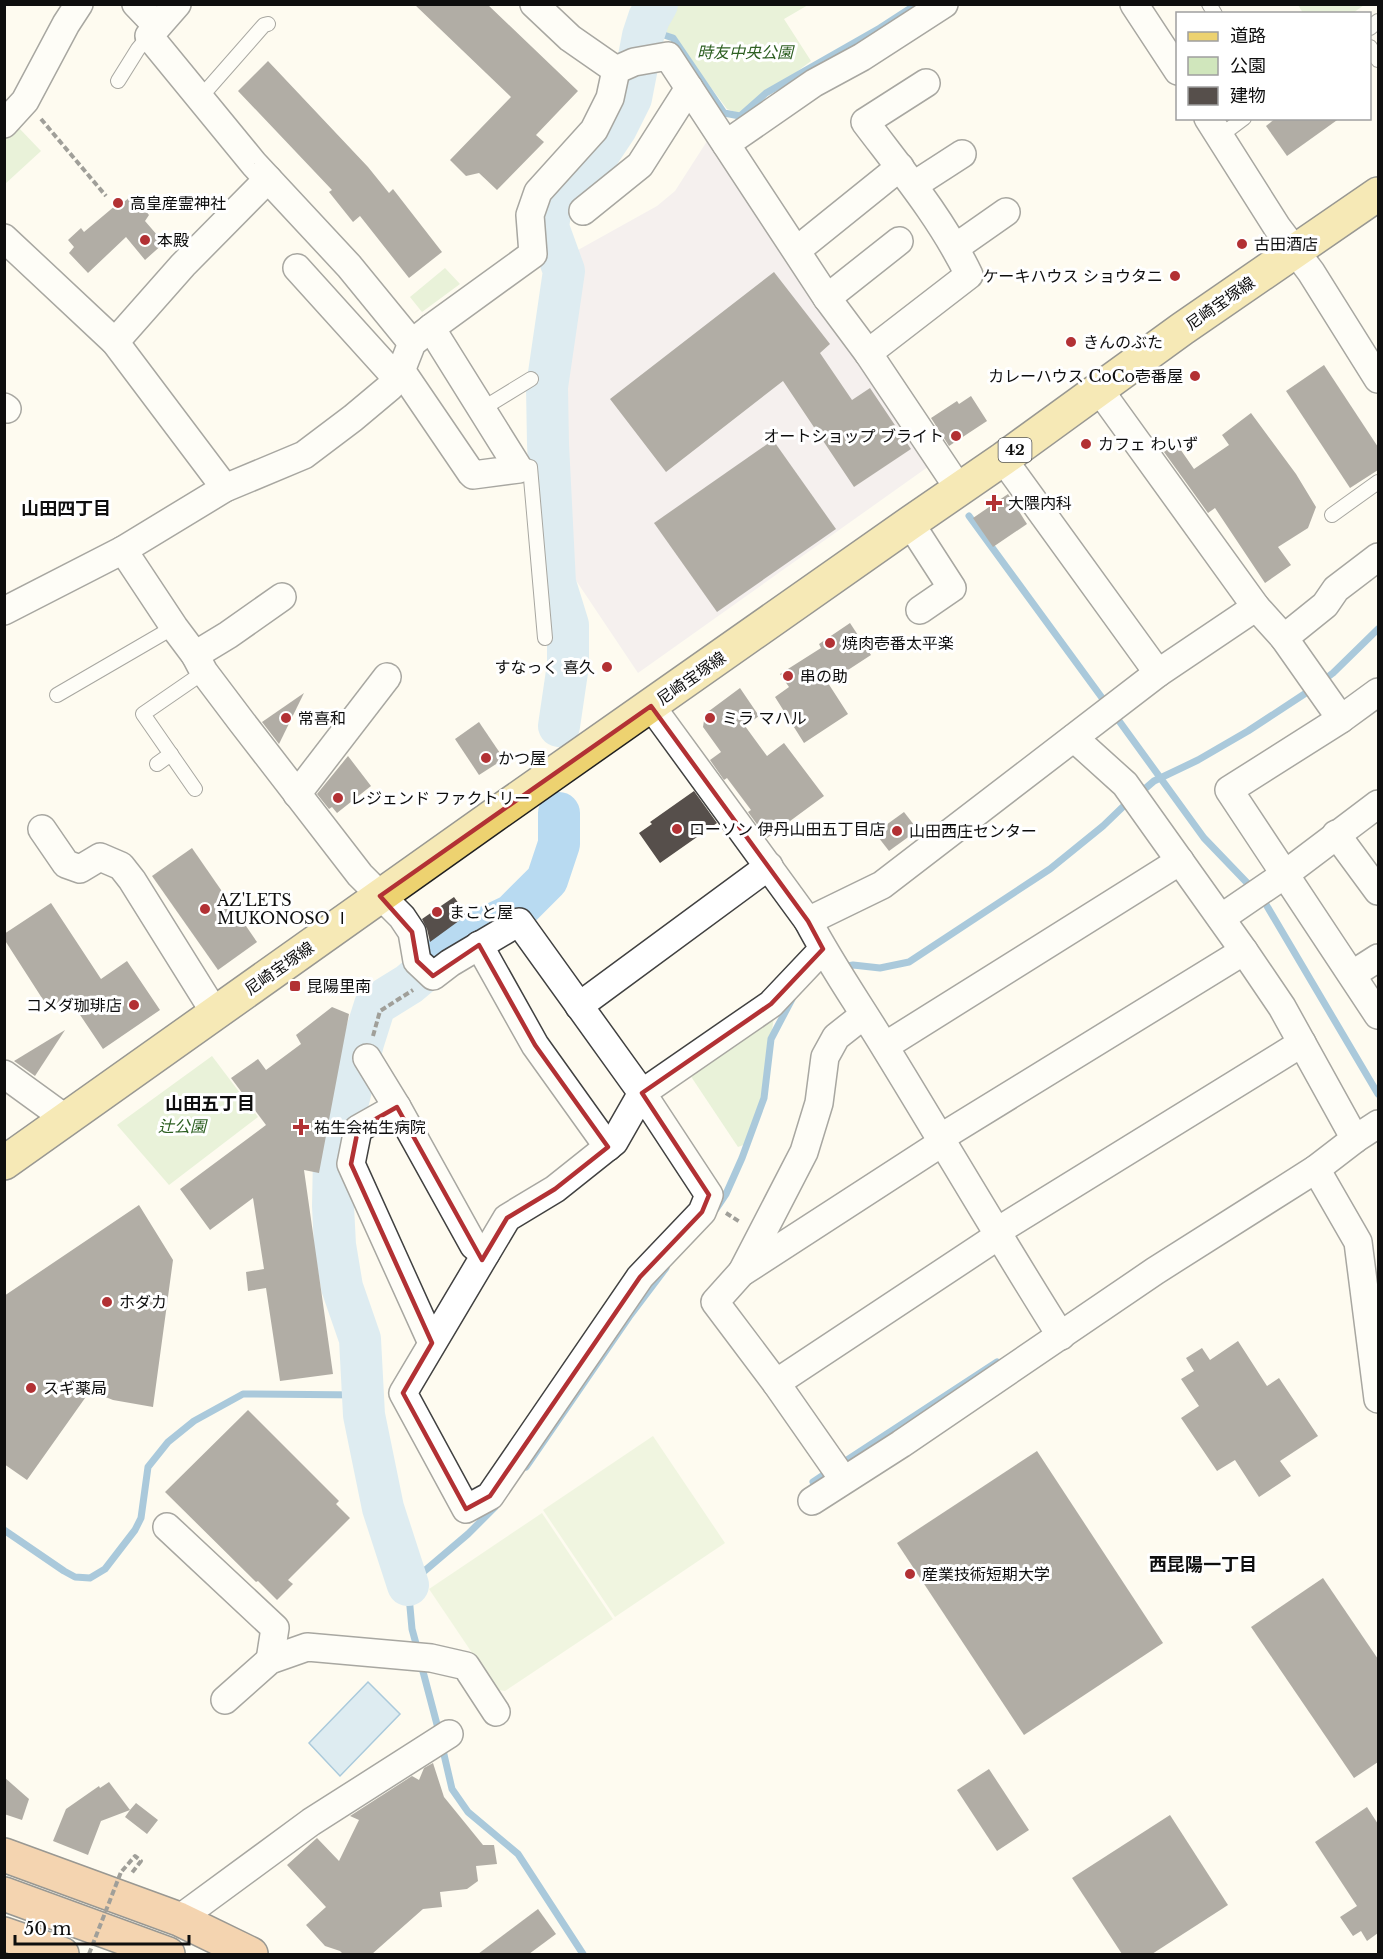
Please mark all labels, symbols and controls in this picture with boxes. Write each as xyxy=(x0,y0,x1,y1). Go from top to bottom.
legend xyxy=(1176,12,1371,120)
text: 道路 xyxy=(1230,25,1266,47)
park label: 時友中央公園 xyxy=(697,42,795,62)
text: 公園 xyxy=(1230,55,1266,77)
text: 建物 xyxy=(1230,85,1266,107)
place label: 高皇産霊神社 xyxy=(130,193,226,213)
marker: 高皇産霊神社 xyxy=(111,196,125,210)
place label: 本殿 xyxy=(157,230,189,250)
marker: 本殿 xyxy=(138,233,152,247)
place label: 古田酒店 xyxy=(1254,234,1318,254)
marker: 古田酒店 xyxy=(1235,237,1249,251)
place label: ケーキハウス ショウタニ xyxy=(982,266,1163,286)
marker: ケーキハウス ショウタニ xyxy=(1168,269,1182,283)
street label: 尼崎宝塚線 xyxy=(1181,272,1259,334)
place label: きんのぶた xyxy=(1083,332,1163,352)
marker: きんのぶた xyxy=(1064,335,1078,349)
place label: カレーハウス CoCo壱番屋 xyxy=(988,366,1183,386)
marker: カレーハウス CoCo壱番屋 xyxy=(1188,369,1202,383)
place label: オートショップ ブライト xyxy=(763,426,944,446)
marker: オートショップ ブライト xyxy=(949,429,963,443)
place label: カフェ わいず xyxy=(1098,434,1199,454)
marker: カフェ わいず xyxy=(1079,437,1093,451)
road number: 42 xyxy=(998,438,1032,462)
place label: 大隈内科 xyxy=(1008,493,1072,513)
marker: 大隈内科 xyxy=(985,494,1003,512)
district label: 山田四丁目 xyxy=(21,498,111,520)
place label: 焼肉壱番太平楽 xyxy=(842,633,954,653)
marker: 焼肉壱番太平楽 xyxy=(823,636,837,650)
street label: 尼崎宝塚線 xyxy=(652,647,730,709)
place label: すなっく 喜久 xyxy=(494,657,595,677)
marker: すなっく 喜久 xyxy=(600,660,614,674)
place label: 串の助 xyxy=(800,666,848,686)
marker: 串の助 xyxy=(781,669,795,683)
place label: 常喜和 xyxy=(298,708,346,728)
place label: ミラ マハル xyxy=(722,708,807,728)
marker: 常喜和 xyxy=(279,711,293,725)
marker: ミラ マハル xyxy=(703,711,717,725)
place label: かつ屋 xyxy=(498,748,546,768)
marker: かつ屋 xyxy=(479,751,493,765)
place label: レジェンド ファクトリー xyxy=(350,788,531,808)
marker: レジェンド ファクトリー xyxy=(331,791,345,805)
place label: ローソン 伊丹山田五丁目店 xyxy=(689,819,886,839)
place label: 山田西庄センター xyxy=(909,821,1037,841)
marker: ローソン 伊丹山田五丁目店 xyxy=(670,822,684,836)
marker: 山田西庄センター xyxy=(890,824,904,838)
place label: AZ'LETS MUKONOSO Ⅰ xyxy=(216,890,350,928)
marker: AZ'LETS MUKONOSO Ⅰ xyxy=(198,902,212,916)
place label: まこと屋 xyxy=(449,902,513,922)
marker: まこと屋 xyxy=(430,905,444,919)
street label: 尼崎宝塚線 xyxy=(240,937,318,999)
place label: 昆陽里南 xyxy=(307,976,371,996)
marker: 昆陽里南 xyxy=(288,979,302,993)
place label: コメダ珈琲店 xyxy=(26,995,122,1015)
marker: コメダ珈琲店 xyxy=(127,998,141,1012)
district label: 山田五丁目 xyxy=(165,1093,255,1115)
park label: 辻公園 xyxy=(158,1116,208,1136)
place label: 祐生会祐生病院 xyxy=(314,1117,426,1137)
marker: 祐生会祐生病院 xyxy=(292,1118,310,1136)
place label: ホダカ xyxy=(119,1292,167,1312)
marker: ホダカ xyxy=(100,1295,114,1309)
place label: スギ薬局 xyxy=(43,1378,107,1398)
marker: スギ薬局 xyxy=(24,1381,38,1395)
district label: 西昆陽一丁目 xyxy=(1149,1554,1257,1576)
place label: 産業技術短期大学 xyxy=(922,1564,1050,1584)
marker: 産業技術短期大学 xyxy=(903,1567,917,1581)
scale bar xyxy=(15,1908,189,1946)
text: 50 m xyxy=(24,1918,72,1940)

